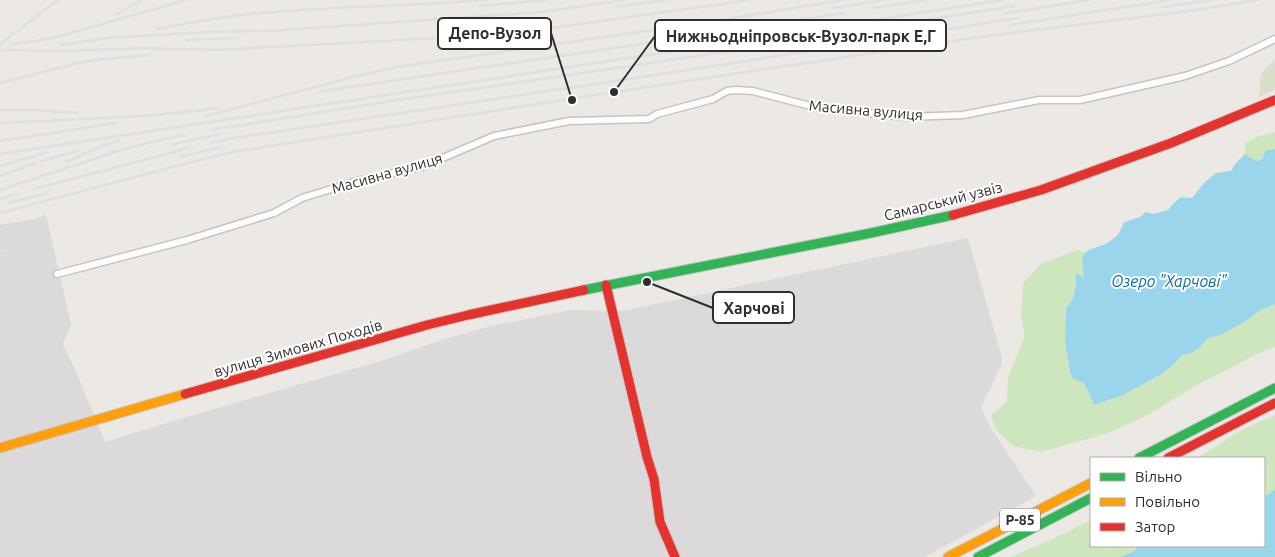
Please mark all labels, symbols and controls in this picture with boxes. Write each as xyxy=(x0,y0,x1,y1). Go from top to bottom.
callout: Депо-Вузол xyxy=(438,18,551,49)
callout: Нижньодніпровськ-Вузол-парк Е,Г xyxy=(655,20,946,51)
text: Депо-Вузол xyxy=(449,24,541,42)
text: Нижньодніпровськ-Вузол-парк Е,Г xyxy=(666,27,936,45)
street label: Масивна вулиця xyxy=(808,97,924,123)
street label: Масивна вулиця xyxy=(330,149,444,197)
street label: Самарський узвіз xyxy=(882,178,1004,224)
water label: Озеро "Харчові" xyxy=(1111,272,1228,290)
callout: Харчові xyxy=(713,292,794,323)
text: Харчові xyxy=(723,299,785,317)
street label: вулиця Зимових Походів xyxy=(212,316,384,380)
legend xyxy=(1090,457,1265,547)
text: Вільно xyxy=(1135,468,1182,485)
text: Повільно xyxy=(1135,493,1200,510)
road number: Р-85 xyxy=(1000,508,1040,532)
text: Затор xyxy=(1135,518,1175,535)

